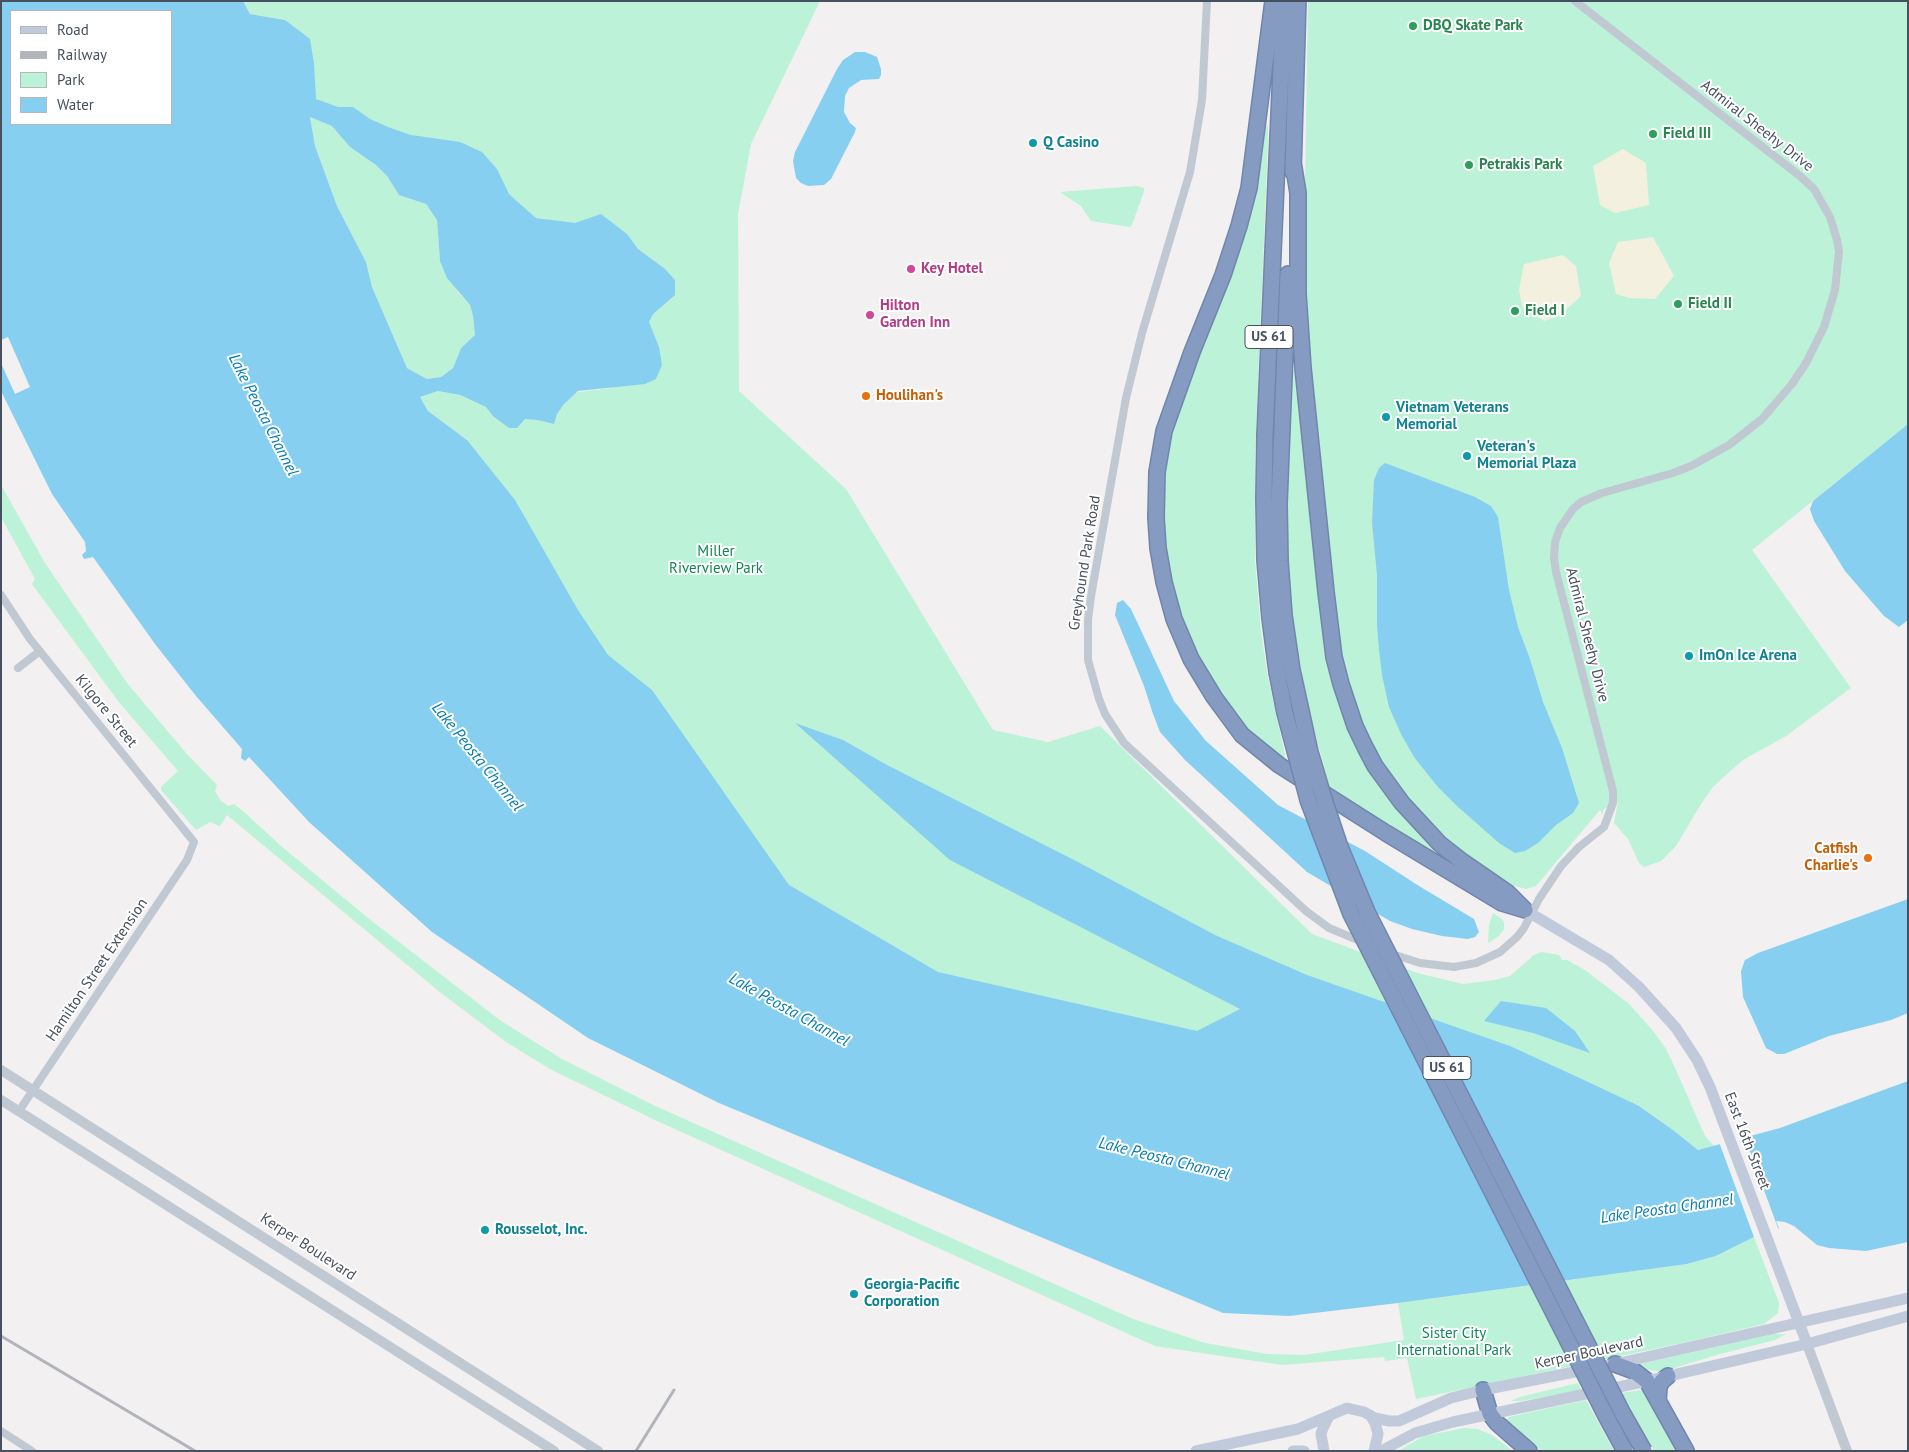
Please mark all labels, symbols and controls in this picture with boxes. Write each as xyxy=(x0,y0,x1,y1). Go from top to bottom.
legend xyxy=(10,10,172,125)
place label: DBQ Skate Park xyxy=(1423,17,1523,35)
text: Road xyxy=(57,20,89,39)
marker: DBQ Skate Park xyxy=(1407,20,1419,32)
text: Railway xyxy=(57,45,107,64)
text: Park xyxy=(57,70,85,89)
street label: Admiral Sheehy Drive xyxy=(1697,76,1817,176)
text: Water xyxy=(57,95,94,114)
place label: Field III xyxy=(1663,125,1711,143)
marker: Field III xyxy=(1647,128,1659,140)
place label: Q Casino xyxy=(1043,134,1099,152)
marker: Q Casino xyxy=(1027,137,1039,149)
place label: Petrakis Park xyxy=(1479,156,1562,174)
marker: Petrakis Park xyxy=(1463,159,1475,171)
place label: Key Hotel xyxy=(921,260,983,278)
marker: Key Hotel xyxy=(905,263,917,275)
place label: Field II xyxy=(1688,295,1732,313)
place label: Hilton Garden Inn xyxy=(880,297,950,332)
marker: Field II xyxy=(1672,298,1684,310)
place label: Field I xyxy=(1525,302,1565,320)
marker: Field I xyxy=(1509,305,1521,317)
marker: Hilton Garden Inn xyxy=(864,309,876,321)
road number: US 61 xyxy=(1245,326,1293,348)
water label: Lake Peosta Channel xyxy=(224,351,302,479)
place label: Houlihan's xyxy=(876,387,943,405)
marker: Houlihan's xyxy=(860,390,872,402)
place label: Vietnam Veterans Memorial xyxy=(1396,399,1509,434)
marker: Vietnam Veterans Memorial xyxy=(1380,411,1392,423)
place label: Veteran's Memorial Plaza xyxy=(1477,438,1576,473)
marker: Veteran's Memorial Plaza xyxy=(1461,450,1473,462)
street label: Greyhound Park Road xyxy=(1065,494,1105,632)
park label: Miller Riverview Park xyxy=(669,543,763,578)
street label: Admiral Sheehy Drive xyxy=(1562,566,1612,704)
place label: ImOn Ice Arena xyxy=(1699,647,1797,665)
marker: ImOn Ice Arena xyxy=(1683,650,1695,662)
street label: Kilgore Street xyxy=(71,671,141,751)
water label: Lake Peosta Channel xyxy=(427,699,527,815)
place label: Catfish Charlie's xyxy=(1804,840,1858,875)
marker: Catfish Charlie's xyxy=(1862,852,1874,864)
street label: Hamilton Street Extension xyxy=(42,895,152,1045)
water label: Lake Peosta Channel xyxy=(726,969,852,1051)
road number: US 61 xyxy=(1423,1056,1471,1080)
street label: East 16th Street xyxy=(1720,1090,1774,1192)
water label: Lake Peosta Channel xyxy=(1097,1133,1231,1185)
water label: Lake Peosta Channel xyxy=(1599,1190,1735,1228)
street label: Kerper Boulevard xyxy=(257,1209,359,1285)
place label: Rousselot, Inc. xyxy=(495,1221,588,1239)
marker: Rousselot, Inc. xyxy=(479,1224,491,1236)
place label: Georgia-Pacific Corporation xyxy=(864,1276,960,1311)
marker: Georgia-Pacific Corporation xyxy=(848,1288,860,1300)
park label: Sister City International Park xyxy=(1397,1325,1511,1360)
street label: Kerper Boulevard xyxy=(1533,1333,1645,1373)

